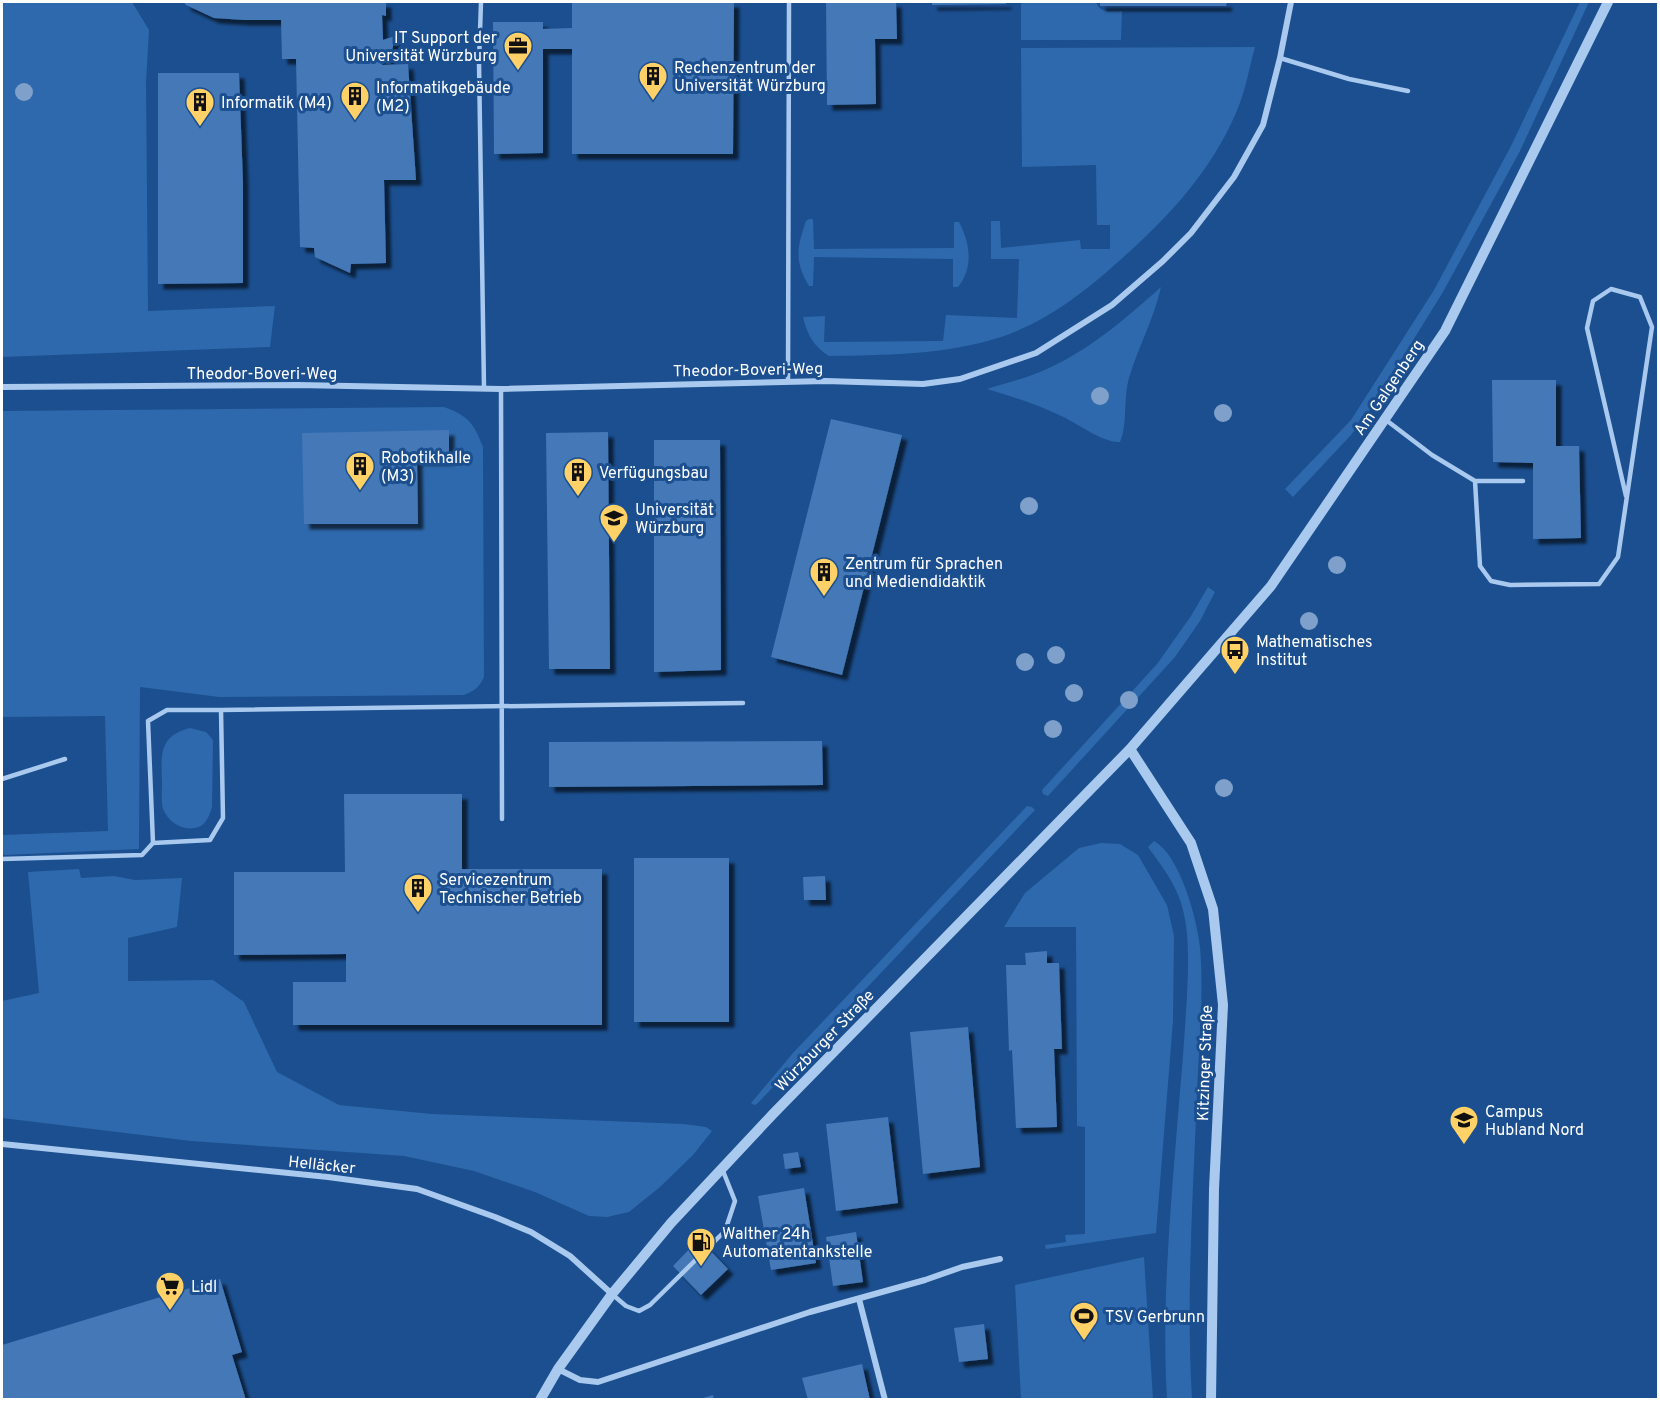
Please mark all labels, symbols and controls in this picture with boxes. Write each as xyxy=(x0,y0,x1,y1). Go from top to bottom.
place label: IT Support der Universität Würzburg xyxy=(345,29,497,67)
office icon: IT Support der Universität Würzburg xyxy=(502,30,534,72)
place label: Rechenzentrum der Universität Würzburg xyxy=(674,59,826,97)
building icon: Rechenzentrum der Universität Würzburg xyxy=(637,60,669,102)
place label: Informatikgebäude (M2) xyxy=(376,79,511,117)
building icon: Informatikgebäude (M2) xyxy=(339,80,371,122)
building icon: Informatik (M4) xyxy=(184,86,216,128)
place label: Informatik (M4) xyxy=(221,94,332,114)
street label: Am Galgenberg xyxy=(1350,336,1429,440)
street label: Theodor-Boveri-Weg xyxy=(673,360,823,382)
street label: Theodor-Boveri-Weg xyxy=(187,365,337,385)
place label: Robotikhalle (M3) xyxy=(381,449,471,487)
building icon: Robotikhalle (M3) xyxy=(344,450,376,492)
building icon: Verfügungsbau xyxy=(562,456,594,498)
place label: Verfügungsbau xyxy=(599,464,708,484)
place label: Universität Würzburg xyxy=(635,501,714,539)
school or university icon: Universität Würzburg xyxy=(598,502,630,544)
place label: Zentrum für Sprachen und Mediendidaktik xyxy=(845,555,1003,593)
building icon: Zentrum für Sprachen und Mediendidaktik xyxy=(808,556,840,598)
place label: Mathematisches Institut xyxy=(1256,633,1372,671)
bus stop icon: Mathematisches Institut xyxy=(1219,634,1251,676)
place label: Servicezentrum Technischer Betrieb xyxy=(439,871,582,909)
building icon: Servicezentrum Technischer Betrieb xyxy=(402,872,434,914)
street label: Würzburger Straße xyxy=(771,986,879,1097)
street label: Kitzinger Straße xyxy=(1194,1005,1218,1121)
place label: Campus Hubland Nord xyxy=(1485,1103,1584,1141)
school or university icon: Campus Hubland Nord xyxy=(1448,1104,1480,1146)
street label: Helläcker xyxy=(287,1153,356,1179)
place label: Walther 24h Automatentankstelle xyxy=(722,1225,872,1263)
fuel station icon: Walther 24h Automatentankstelle xyxy=(685,1226,717,1268)
supermarket icon: Lidl xyxy=(154,1270,186,1312)
place label: Lidl xyxy=(191,1278,217,1298)
sports icon: TSV Gerbrunn xyxy=(1068,1300,1100,1342)
place label: TSV Gerbrunn xyxy=(1105,1308,1205,1328)

